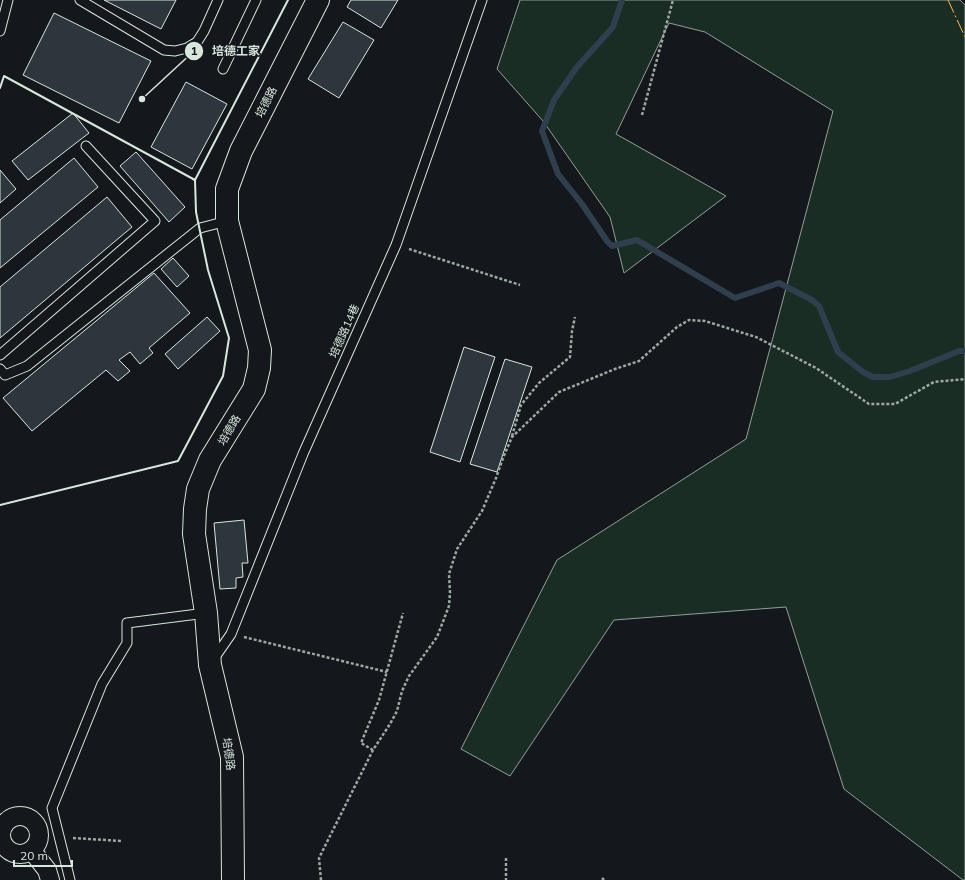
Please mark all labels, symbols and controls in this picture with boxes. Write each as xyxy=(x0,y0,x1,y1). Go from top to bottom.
callout: 培德工家 xyxy=(184,39,268,63)
text: 1 xyxy=(190,43,198,58)
text: 培德工家 xyxy=(212,43,260,58)
street label: 培德路 xyxy=(252,84,280,120)
street label: 培德路14巷 xyxy=(326,302,362,360)
street label: 培德路 xyxy=(215,412,243,448)
street label: 培德路 xyxy=(220,737,238,771)
scale bar xyxy=(14,842,72,868)
text: 20 m xyxy=(20,848,48,863)

